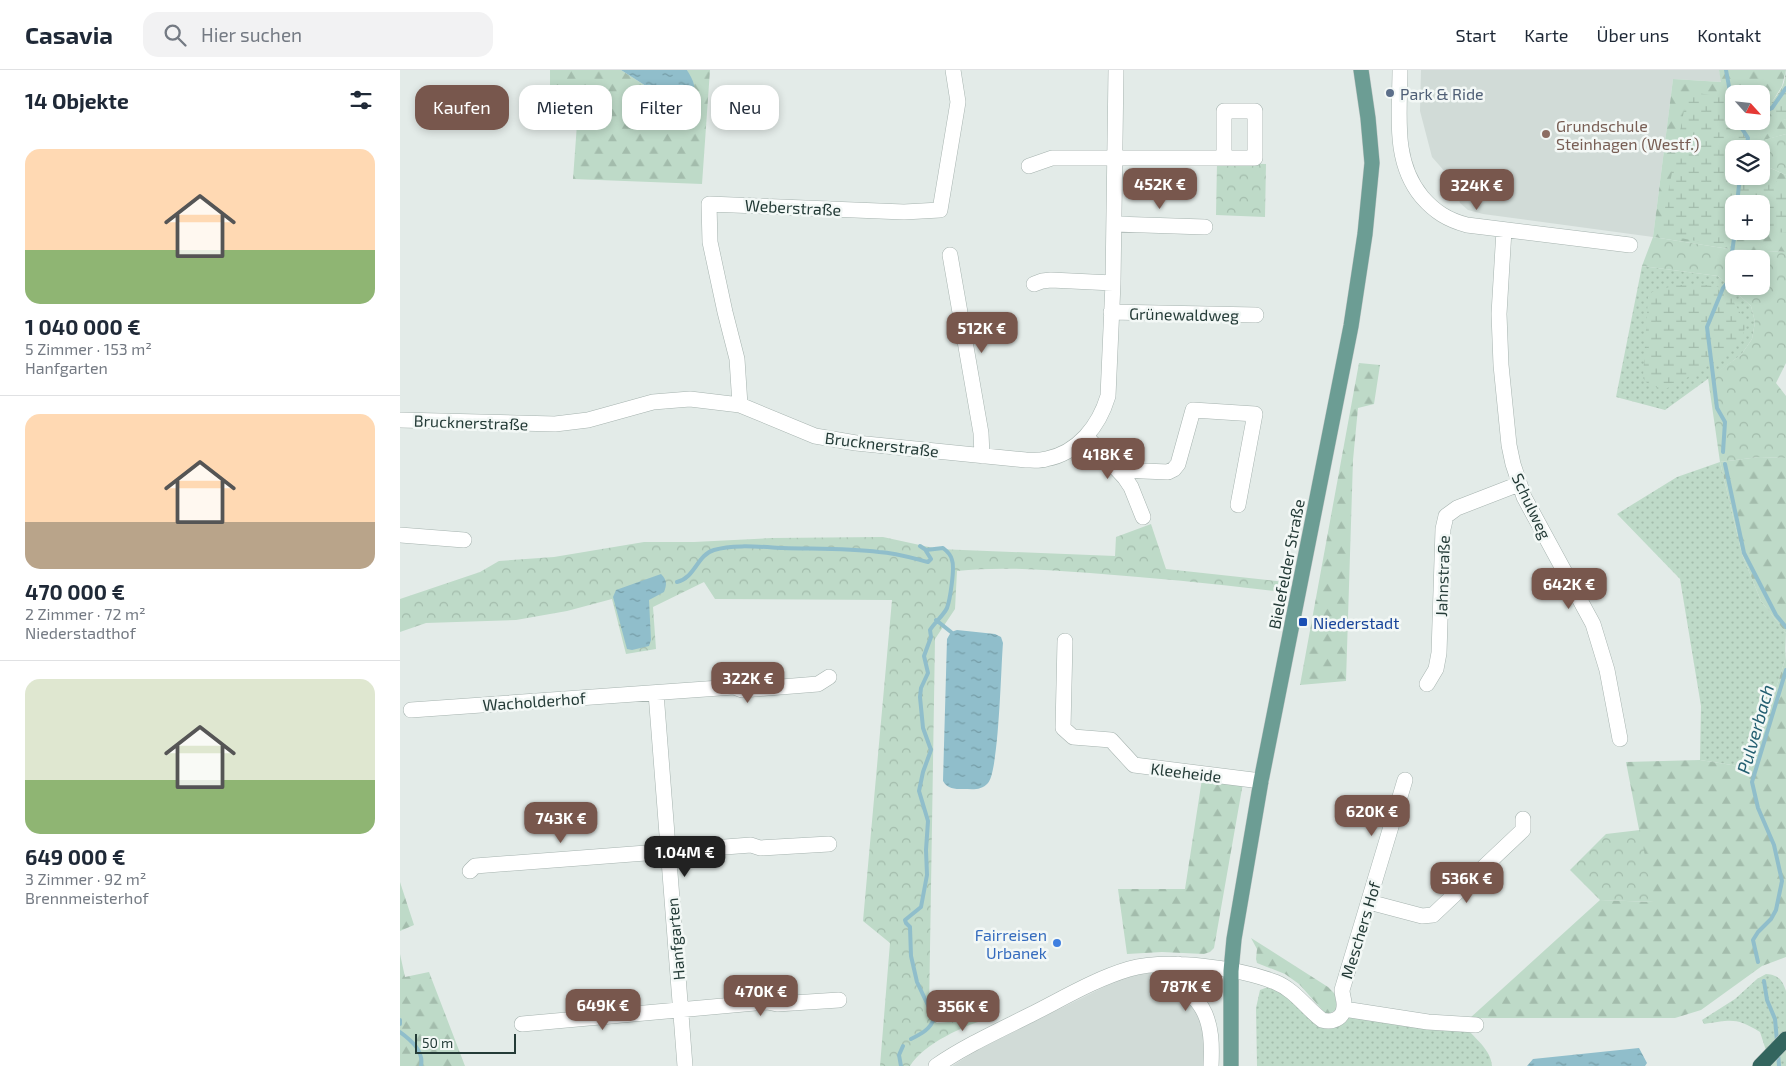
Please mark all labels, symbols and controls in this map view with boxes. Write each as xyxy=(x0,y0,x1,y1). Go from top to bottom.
search box xyxy=(143,12,493,57)
text: Casavia xyxy=(25,20,113,49)
icon: search xyxy=(161,21,189,49)
text: Hier suchen xyxy=(201,23,302,46)
text: Start xyxy=(1455,24,1496,46)
text: Karte xyxy=(1524,24,1569,46)
text: Über uns xyxy=(1597,24,1669,46)
text: Kontakt xyxy=(1697,24,1761,46)
place label: Park & Ride xyxy=(1400,84,1484,103)
chip: Kaufen xyxy=(415,85,509,130)
chip: Mieten xyxy=(519,85,612,130)
chip: Filter xyxy=(622,85,701,130)
chip: Neu xyxy=(711,85,779,130)
north arrow xyxy=(1725,85,1770,130)
map controls xyxy=(1725,85,1770,295)
icon: filters xyxy=(347,86,375,114)
marker: Park & Ride xyxy=(1384,87,1396,99)
text: 14 Objekte xyxy=(25,88,129,113)
place label: Grundschule Steinhagen (Westf.) xyxy=(1556,116,1700,153)
marker: Grundschule Steinhagen (Westf.) xyxy=(1540,128,1552,140)
button: layers xyxy=(1725,140,1770,185)
pin: 452K € xyxy=(1119,168,1201,210)
pin: 324K € xyxy=(1436,168,1518,211)
text: 452K € xyxy=(1134,174,1186,193)
text: 324K € xyxy=(1451,175,1503,194)
icon: home xyxy=(155,181,245,271)
street label: Weberstraße xyxy=(744,195,842,219)
button: + xyxy=(1725,195,1770,240)
button: − xyxy=(1725,250,1770,295)
street label: Grünewaldweg xyxy=(1129,304,1239,324)
pin: 512K € xyxy=(941,312,1023,354)
text: 1 040 000 € xyxy=(25,314,141,339)
text: 512K € xyxy=(958,318,1006,337)
text: 5 Zimmer · 153 m² xyxy=(25,339,152,358)
text: Hanfgarten xyxy=(25,358,108,377)
street label: Brucknerstraße xyxy=(413,411,529,433)
street label: Brucknerstraße xyxy=(824,428,940,460)
pin: 418K € xyxy=(1067,438,1149,480)
text: 418K € xyxy=(1083,444,1133,463)
icon: home xyxy=(155,447,245,537)
street label: Schulweg xyxy=(1509,470,1556,542)
street label: Bielefelder Straße xyxy=(1264,497,1308,631)
street label: Jahnstraße xyxy=(1431,535,1453,617)
pin: 642K € xyxy=(1528,568,1610,610)
text: 642K € xyxy=(1543,574,1595,593)
text: 470 000 € xyxy=(25,579,125,604)
text: 2 Zimmer · 72 m² xyxy=(25,604,146,623)
place label: Niederstadt xyxy=(1313,613,1399,632)
marker: Niederstadt xyxy=(1297,616,1309,628)
text: Niederstadthof xyxy=(25,623,136,642)
pin: 322K € xyxy=(707,662,789,704)
text: 322K € xyxy=(722,668,774,687)
water label: Pulverbach xyxy=(1732,682,1778,776)
street label: Wacholderhof xyxy=(482,688,587,714)
icon: home xyxy=(155,712,245,802)
street label: Kleeheide xyxy=(1150,758,1222,786)
pin: 620K € xyxy=(1331,794,1413,837)
text: 620K € xyxy=(1346,801,1398,820)
pin: 743K € xyxy=(520,802,602,844)
text: 743K € xyxy=(535,808,587,827)
pin: 1.04M € xyxy=(639,836,731,878)
text: 1.04M € xyxy=(655,842,715,861)
text: 649 000 € xyxy=(25,844,125,869)
pin: 536K € xyxy=(1426,862,1508,904)
text: 536K € xyxy=(1441,868,1493,887)
text: 3 Zimmer · 92 m² xyxy=(25,869,146,888)
street label: Meschers Hof xyxy=(1336,878,1384,981)
text: Brennmeisterhof xyxy=(25,888,149,907)
street label: Hanfgarten xyxy=(662,897,688,981)
place label: Fairreisen Urbanek xyxy=(975,925,1047,962)
marker: Fairreisen Urbanek xyxy=(1051,937,1063,949)
pin: 787K € xyxy=(1145,970,1227,1012)
pin: 470K € xyxy=(720,974,802,1017)
text: 787K € xyxy=(1161,976,1211,995)
text: 470K € xyxy=(735,981,787,1000)
pin: 649K € xyxy=(562,988,644,1031)
pin: 356K € xyxy=(922,990,1004,1032)
text: 649K € xyxy=(577,995,629,1014)
text: 356K € xyxy=(937,996,989,1015)
scale bar xyxy=(415,1031,516,1054)
text: 50 m xyxy=(422,1034,453,1051)

